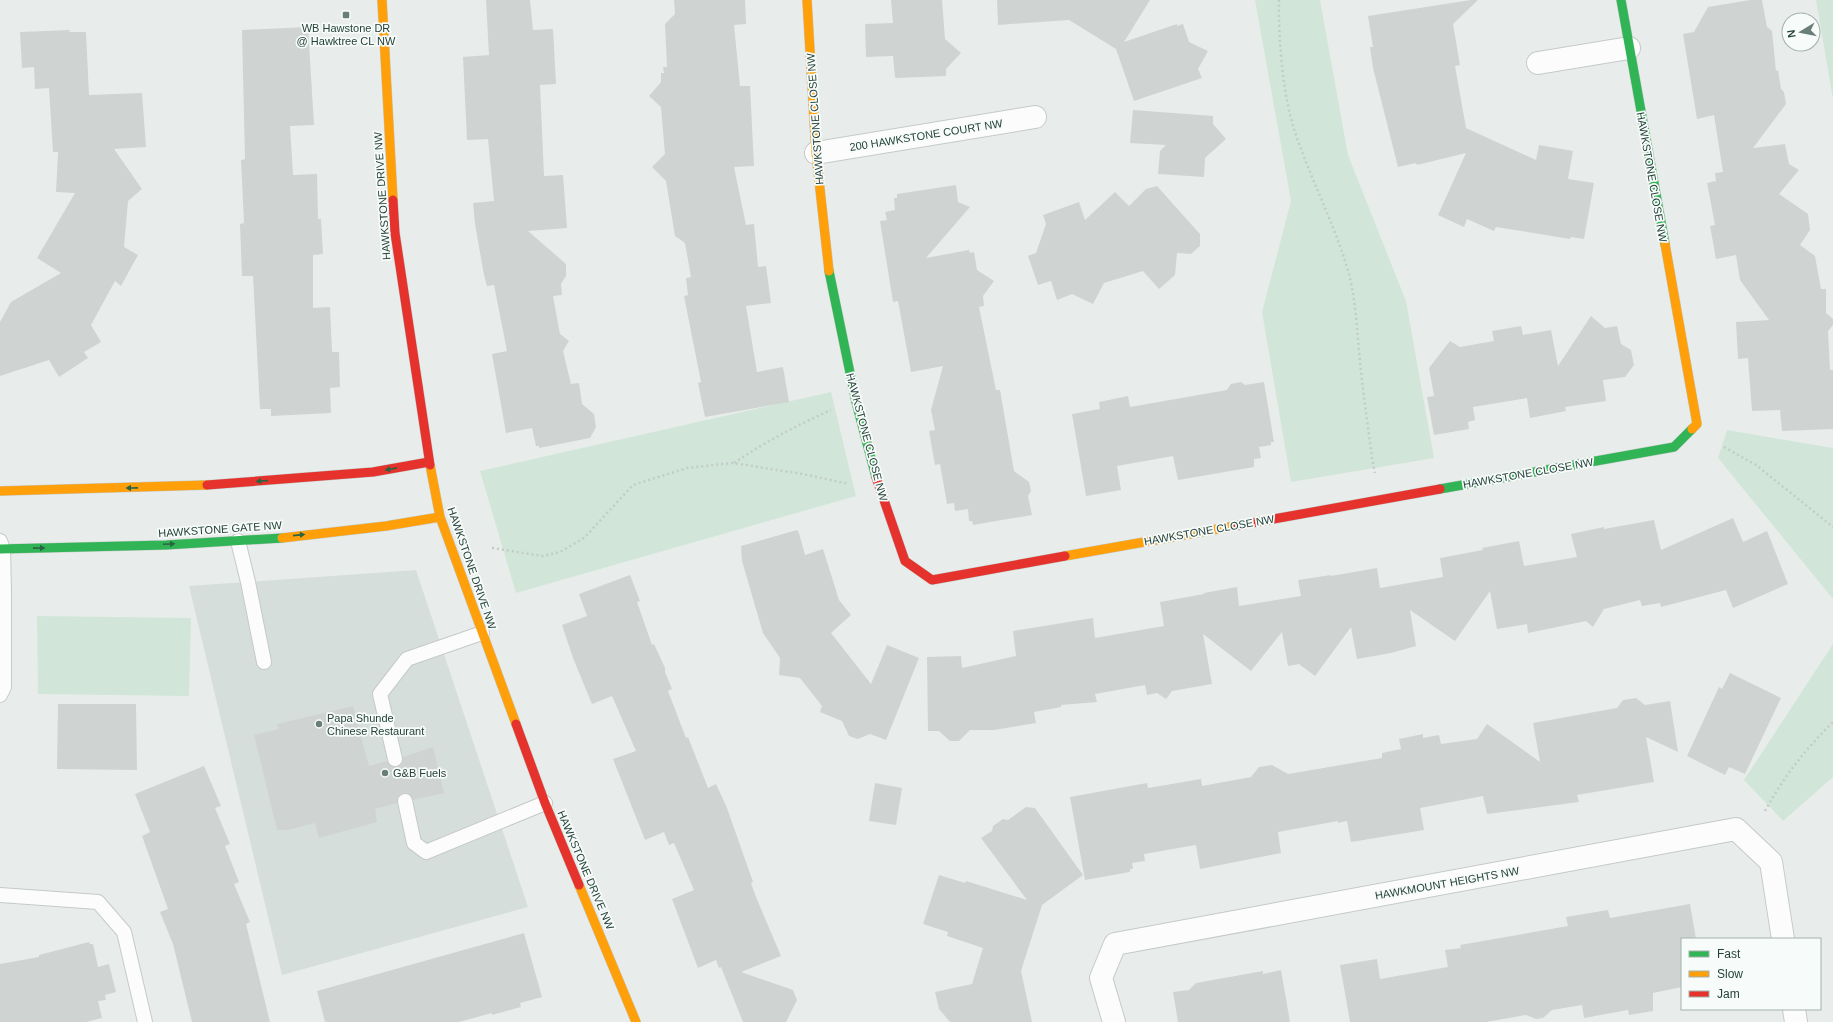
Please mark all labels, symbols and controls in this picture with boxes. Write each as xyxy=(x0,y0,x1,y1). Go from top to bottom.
marker: WB Hawstone DR @ Hawktree CL NW xyxy=(341,10,351,20)
north arrow xyxy=(1781,12,1821,52)
place label: WB Hawstone DR @ Hawktree CL NW xyxy=(297,22,396,47)
text: N xyxy=(1785,29,1798,39)
street label: HAWKSTONE CLOSE NW xyxy=(804,52,826,185)
street label: HAWKSTONE CLOSE NW xyxy=(1635,111,1669,244)
street label: 200 HAWKSTONE COURT NW xyxy=(849,117,1004,153)
street label: HAWKSTONE DRIVE NW xyxy=(371,131,392,260)
street label: HAWKSTONE CLOSE NW xyxy=(844,372,890,503)
street label: HAWKSTONE CLOSE NW xyxy=(1462,456,1595,490)
one-way arrow xyxy=(385,466,397,472)
one-way arrow xyxy=(256,477,268,484)
one-way arrow xyxy=(125,485,138,491)
street label: HAWKSTONE DRIVE NW xyxy=(445,505,499,631)
street label: HAWKSTONE CLOSE NW xyxy=(1143,513,1276,547)
street label: HAWKSTONE GATE NW xyxy=(158,519,283,539)
one-way arrow xyxy=(293,532,305,539)
one-way arrow xyxy=(163,541,175,548)
one-way arrow xyxy=(33,545,45,552)
place label: Papa Shunde Chinese Restaurant xyxy=(327,712,424,737)
marker: Papa Shunde Chinese Restaurant xyxy=(314,719,324,729)
place label: G&B Fuels xyxy=(393,767,447,779)
marker: G&B Fuels xyxy=(380,768,390,778)
street label: HAWKSTONE DRIVE NW xyxy=(555,809,617,932)
street label: HAWKMOUNT HEIGHTS NW xyxy=(1374,864,1521,902)
legend xyxy=(1681,938,1821,1010)
text: Fast xyxy=(1717,947,1741,961)
text: Slow xyxy=(1717,967,1743,981)
text: Jam xyxy=(1717,987,1740,1001)

